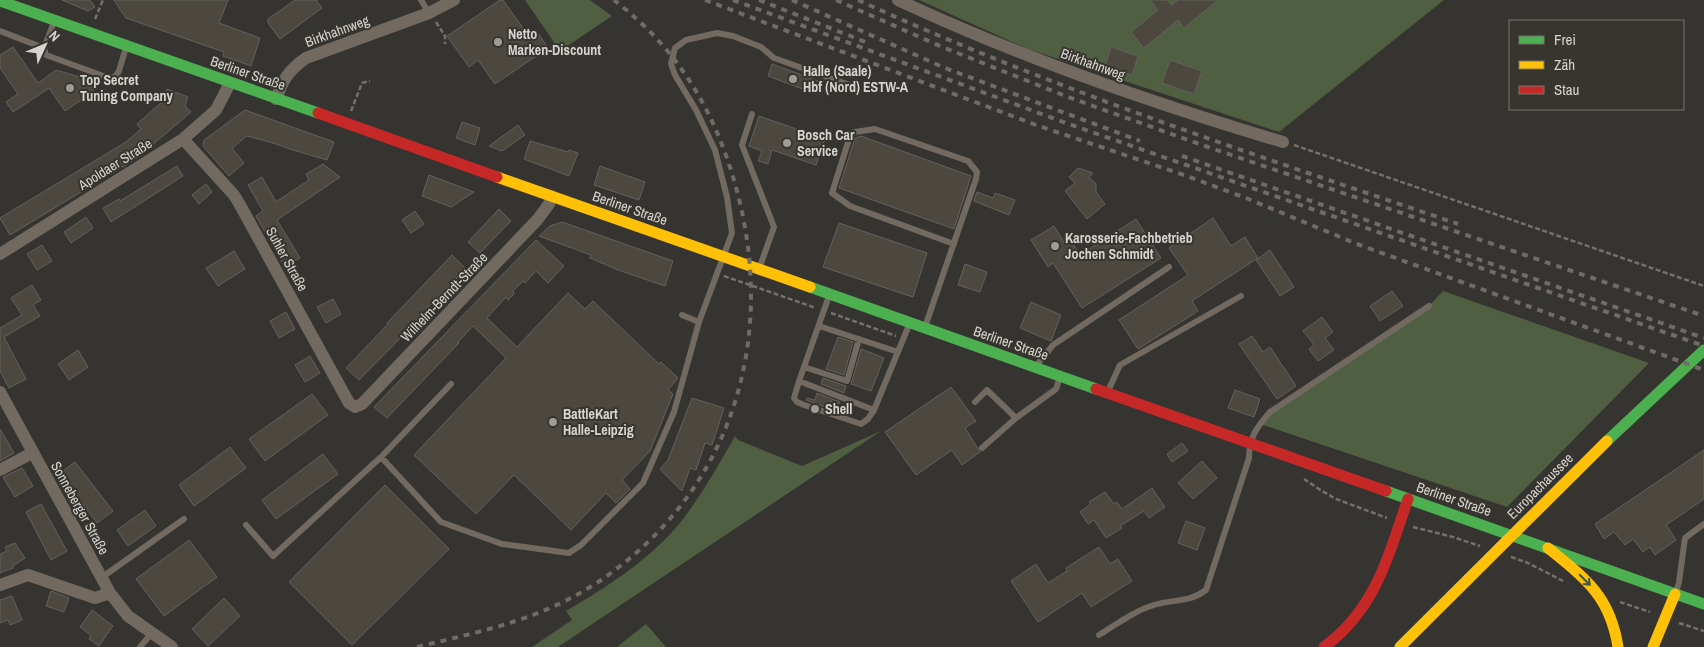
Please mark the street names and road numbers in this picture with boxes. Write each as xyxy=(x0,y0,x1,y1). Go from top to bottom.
street label: Birkhahnweg xyxy=(302,11,372,51)
street label: Birkhahnweg xyxy=(1058,44,1128,84)
street label: Berliner Straße xyxy=(208,52,288,94)
street label: Apoldaer Straße xyxy=(74,134,155,194)
street label: Berliner Straße xyxy=(590,187,670,229)
street label: Suhler Straße xyxy=(262,224,312,294)
street label: Wilhelm-Berndt-Straße xyxy=(397,249,491,345)
street label: Berliner Straße xyxy=(971,322,1051,364)
street label: Europachaussee xyxy=(1503,449,1577,523)
street label: Sonneberger Straße xyxy=(47,458,113,558)
street label: Berliner Straße xyxy=(1414,478,1494,520)

